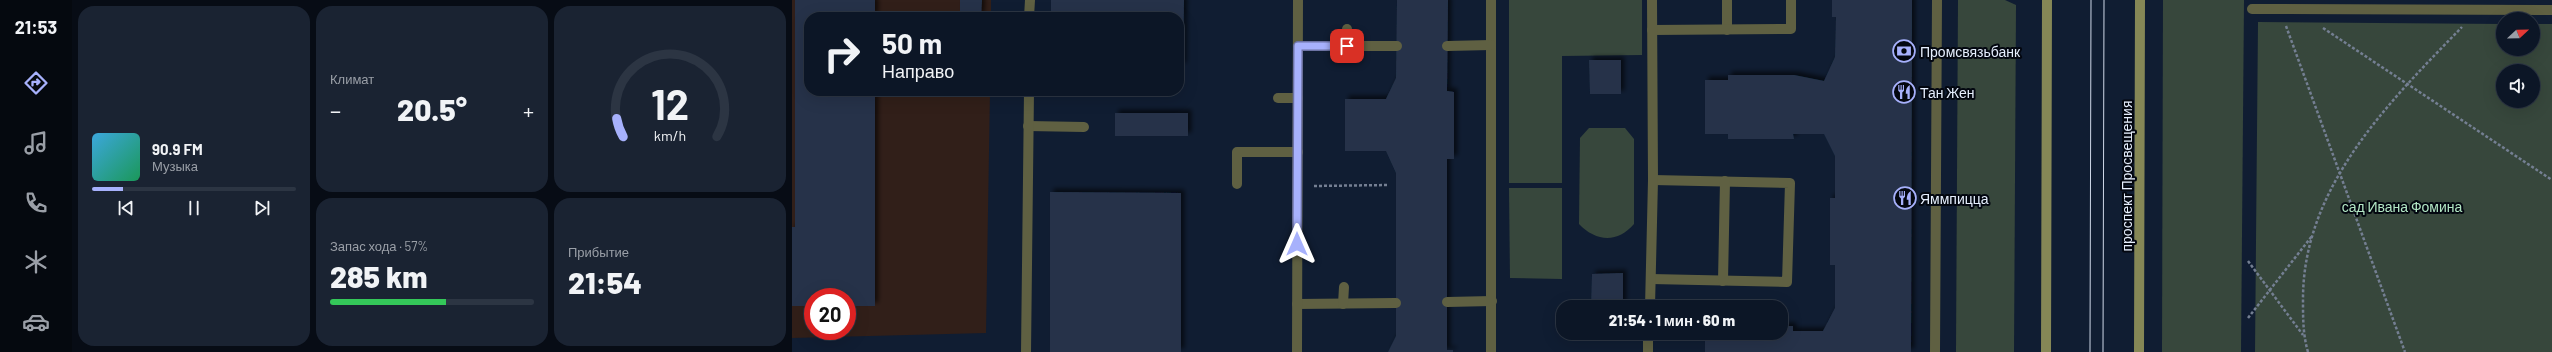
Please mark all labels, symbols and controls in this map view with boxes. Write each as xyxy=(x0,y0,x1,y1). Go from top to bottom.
north arrow xyxy=(2496,12,2540,56)
map controls xyxy=(2496,12,2540,108)
text: 21:53 xyxy=(15,16,57,38)
text: 50 m xyxy=(882,26,942,60)
icon: right xyxy=(816,28,868,80)
pin xyxy=(1330,29,1364,63)
icon: arrive xyxy=(1336,35,1358,57)
bank icon: Промсвязьбанк xyxy=(1891,38,1917,64)
place label: Промсвязьбанк xyxy=(1920,43,2021,60)
text: Направо xyxy=(882,60,954,82)
button: sound xyxy=(2496,64,2540,108)
icon: directions xyxy=(22,69,50,97)
text: Климат xyxy=(330,71,374,87)
text: 12 xyxy=(651,78,689,128)
restaurant icon: Тан Жен xyxy=(1891,79,1917,105)
place label: Тан Жен xyxy=(1920,84,1975,101)
text: 20.5° xyxy=(397,91,467,127)
text: − xyxy=(330,97,341,123)
text: + xyxy=(523,97,534,123)
street label: проспект Просвещения xyxy=(2118,101,2135,252)
text: km/h xyxy=(654,126,686,143)
icon: music xyxy=(22,129,50,157)
text: 90.9 FM xyxy=(152,140,203,158)
text: Музыка xyxy=(152,158,198,174)
restaurant icon: Яммпицца xyxy=(1892,185,1918,211)
icon: phone xyxy=(22,189,50,217)
place label: Яммпицца xyxy=(1920,190,1989,207)
icon: previous xyxy=(115,197,137,219)
icon: pause xyxy=(183,197,205,219)
icon: next xyxy=(251,197,273,219)
park label: сад Ивана Фомина xyxy=(2342,198,2463,215)
position arrow xyxy=(1276,223,1318,265)
text: Запас хода · 57% xyxy=(330,238,428,254)
text: Прибытие xyxy=(568,244,629,260)
icon: climate xyxy=(22,248,50,276)
text: 285 km xyxy=(330,258,427,294)
text: 21:54 xyxy=(568,264,642,300)
speed limit sign: 20 xyxy=(804,288,856,340)
icon: car xyxy=(22,308,50,336)
text: 21:54 · 1 мин · 60 m xyxy=(1609,311,1735,329)

